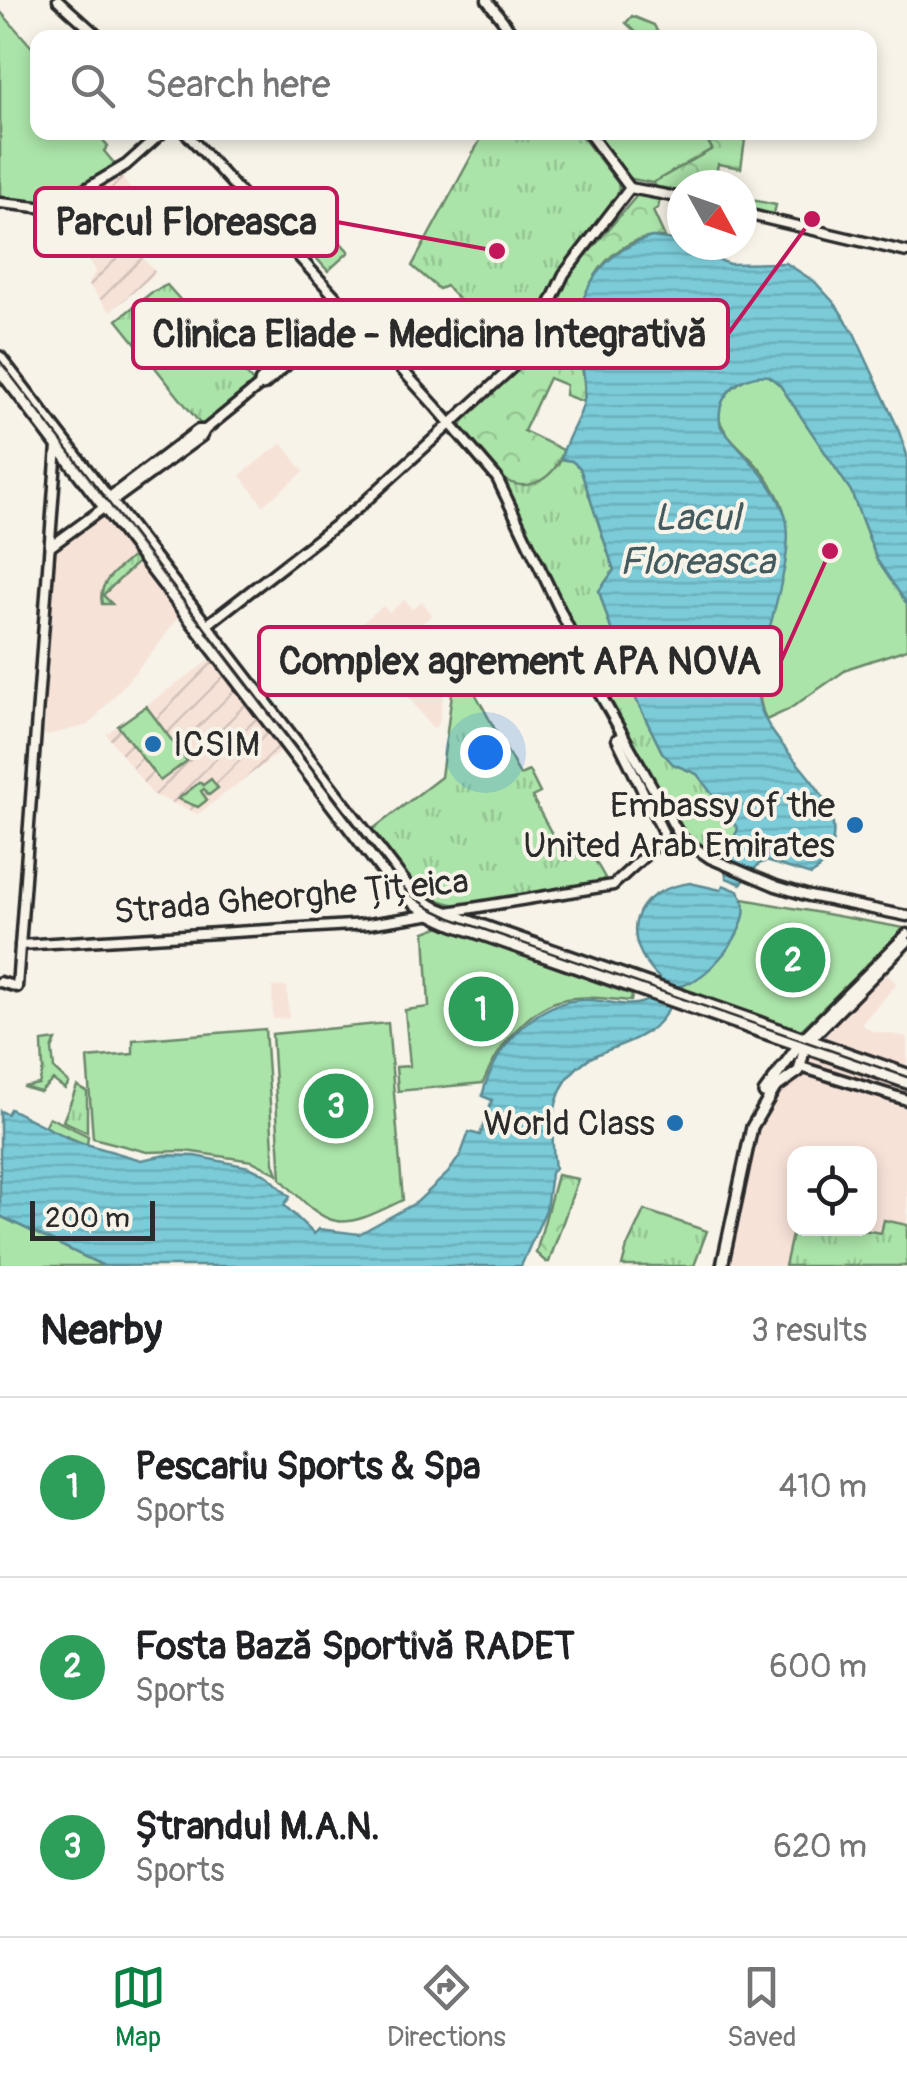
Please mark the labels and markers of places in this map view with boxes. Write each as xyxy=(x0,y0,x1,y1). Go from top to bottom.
callout: Parcul Floreasca xyxy=(35,188,337,256)
callout: Clinica Eliade - Medicina Integrativă xyxy=(133,300,728,368)
callout: Complex agrement APA NOVA xyxy=(259,627,781,695)
place label: ICSIM xyxy=(173,723,260,767)
marker: ICSIM xyxy=(142,733,164,755)
place label: Embassy of the United Arab Emirates xyxy=(523,784,835,868)
marker: Embassy of the United Arab Emirates xyxy=(844,814,866,836)
pin: 2 xyxy=(760,922,826,998)
pin: 1 xyxy=(448,972,514,1046)
pin: 3 xyxy=(304,1068,368,1144)
place label: World Class xyxy=(483,1102,655,1146)
marker: World Class xyxy=(664,1112,686,1134)

